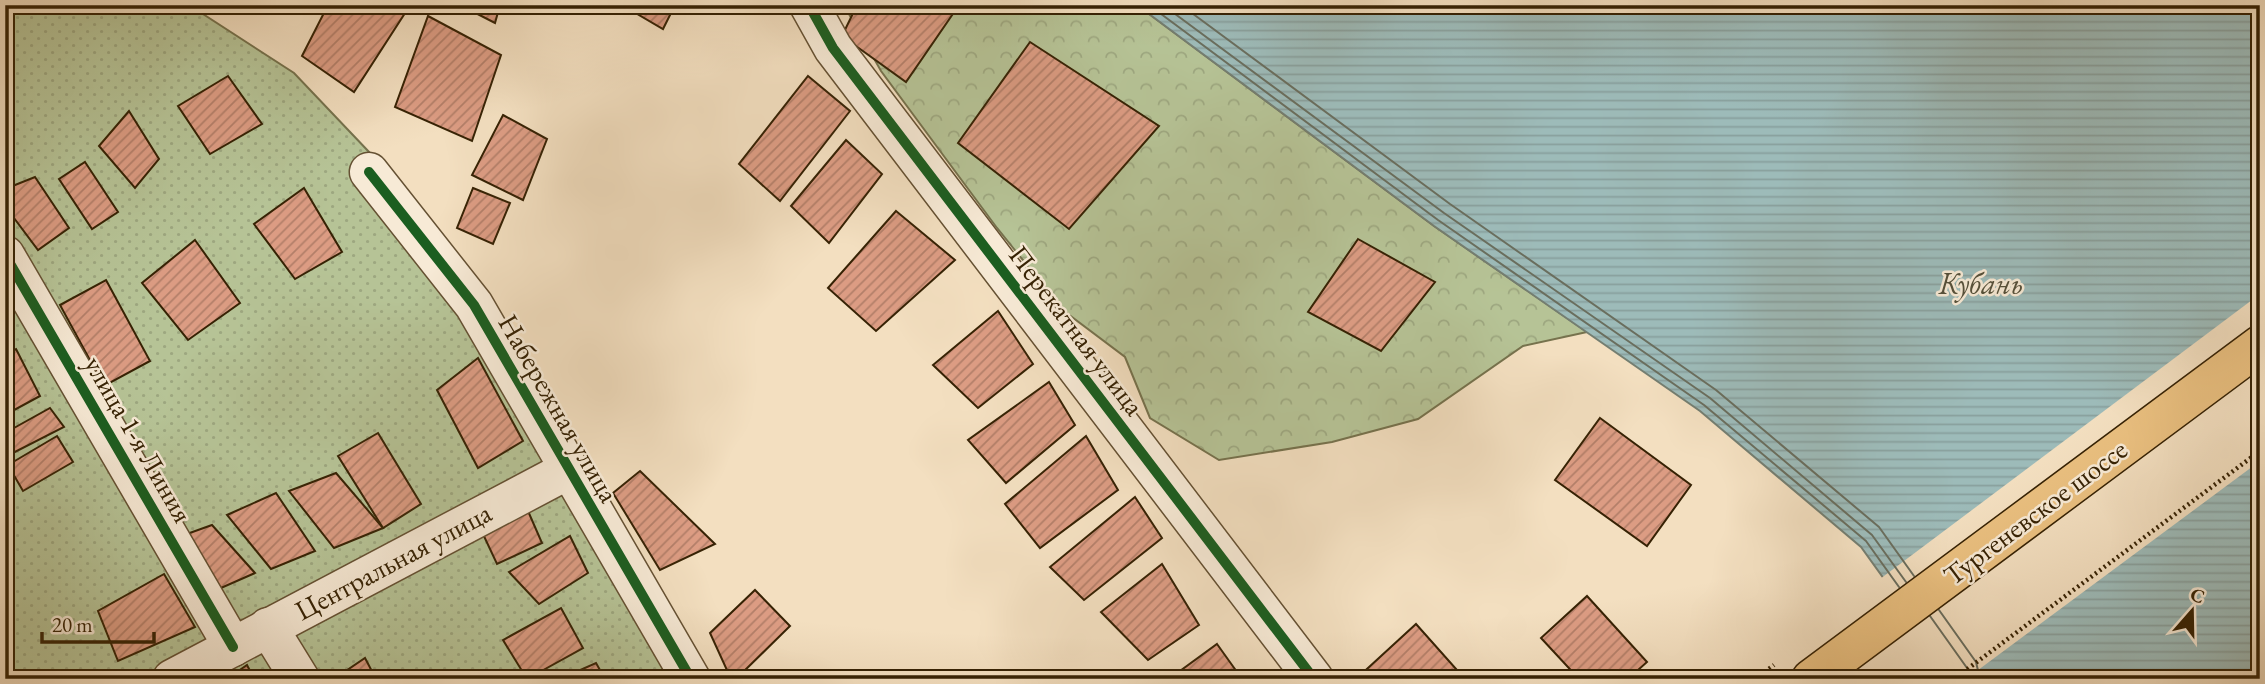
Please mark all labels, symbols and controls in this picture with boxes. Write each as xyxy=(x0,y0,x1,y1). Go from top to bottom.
street label: Перекатная улица xyxy=(1001,238,1153,423)
water label: Кубань xyxy=(1938,264,2023,303)
street label: Набережная улица xyxy=(491,307,628,509)
street label: улица 1-я Линия xyxy=(77,349,201,529)
street label: Тургеневское шоссе xyxy=(1936,431,2134,593)
street label: Центральная улица xyxy=(289,494,498,628)
north arrow xyxy=(2156,576,2226,646)
text: С xyxy=(2187,581,2208,610)
scale bar xyxy=(42,600,154,644)
text: 20 m xyxy=(52,611,93,638)

